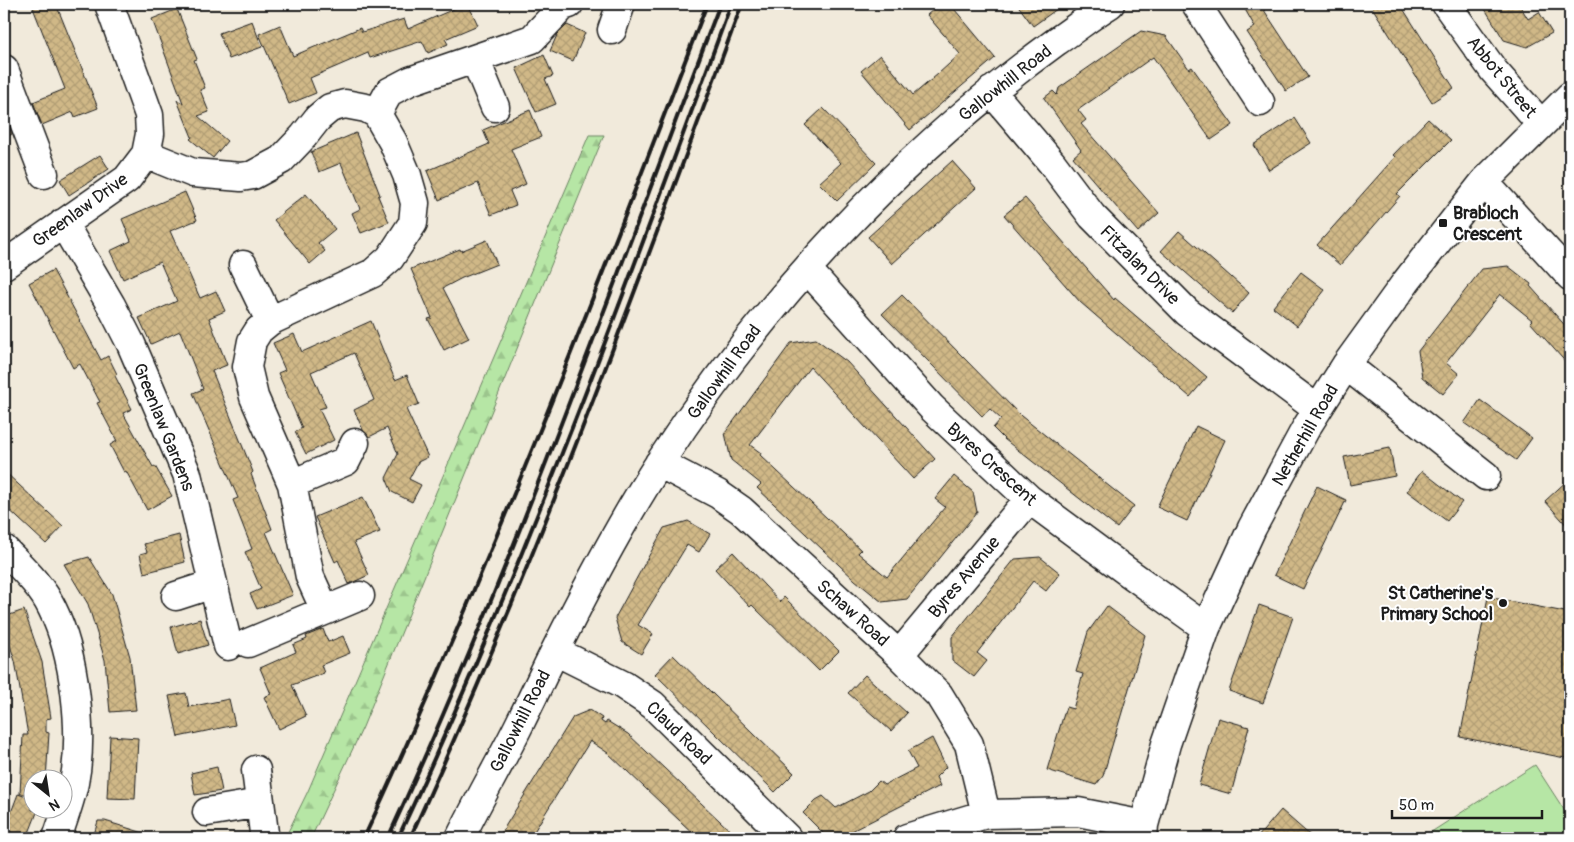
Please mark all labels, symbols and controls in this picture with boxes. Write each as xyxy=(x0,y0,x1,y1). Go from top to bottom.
street label: Abbot Street xyxy=(1462,32,1542,124)
street label: Gallowhill Road xyxy=(954,40,1057,127)
street label: Greenlaw Drive xyxy=(28,168,133,253)
place label: Brabloch Crescent xyxy=(1453,202,1523,246)
marker: Brabloch Crescent xyxy=(1437,217,1449,229)
street label: Fitzalan Drive xyxy=(1095,221,1185,310)
street label: Gallowhill Road xyxy=(682,320,767,424)
street label: Greenlaw Gardens xyxy=(127,360,200,495)
street label: Netherhill Road xyxy=(1267,380,1344,490)
street label: Byres Crescent xyxy=(942,418,1042,511)
street label: Byres Avenue xyxy=(923,531,1005,623)
street label: Schaw Road xyxy=(812,575,894,652)
place label: St Catherine's Primary School xyxy=(1380,582,1494,626)
marker: St Catherine's Primary School xyxy=(1497,597,1509,609)
street label: Gallowhill Road xyxy=(485,666,556,776)
street label: Claud Road xyxy=(641,696,716,770)
north arrow xyxy=(22,770,72,820)
scale bar xyxy=(1392,787,1542,819)
text: N xyxy=(46,795,63,815)
text: 50 m xyxy=(1399,796,1434,815)

